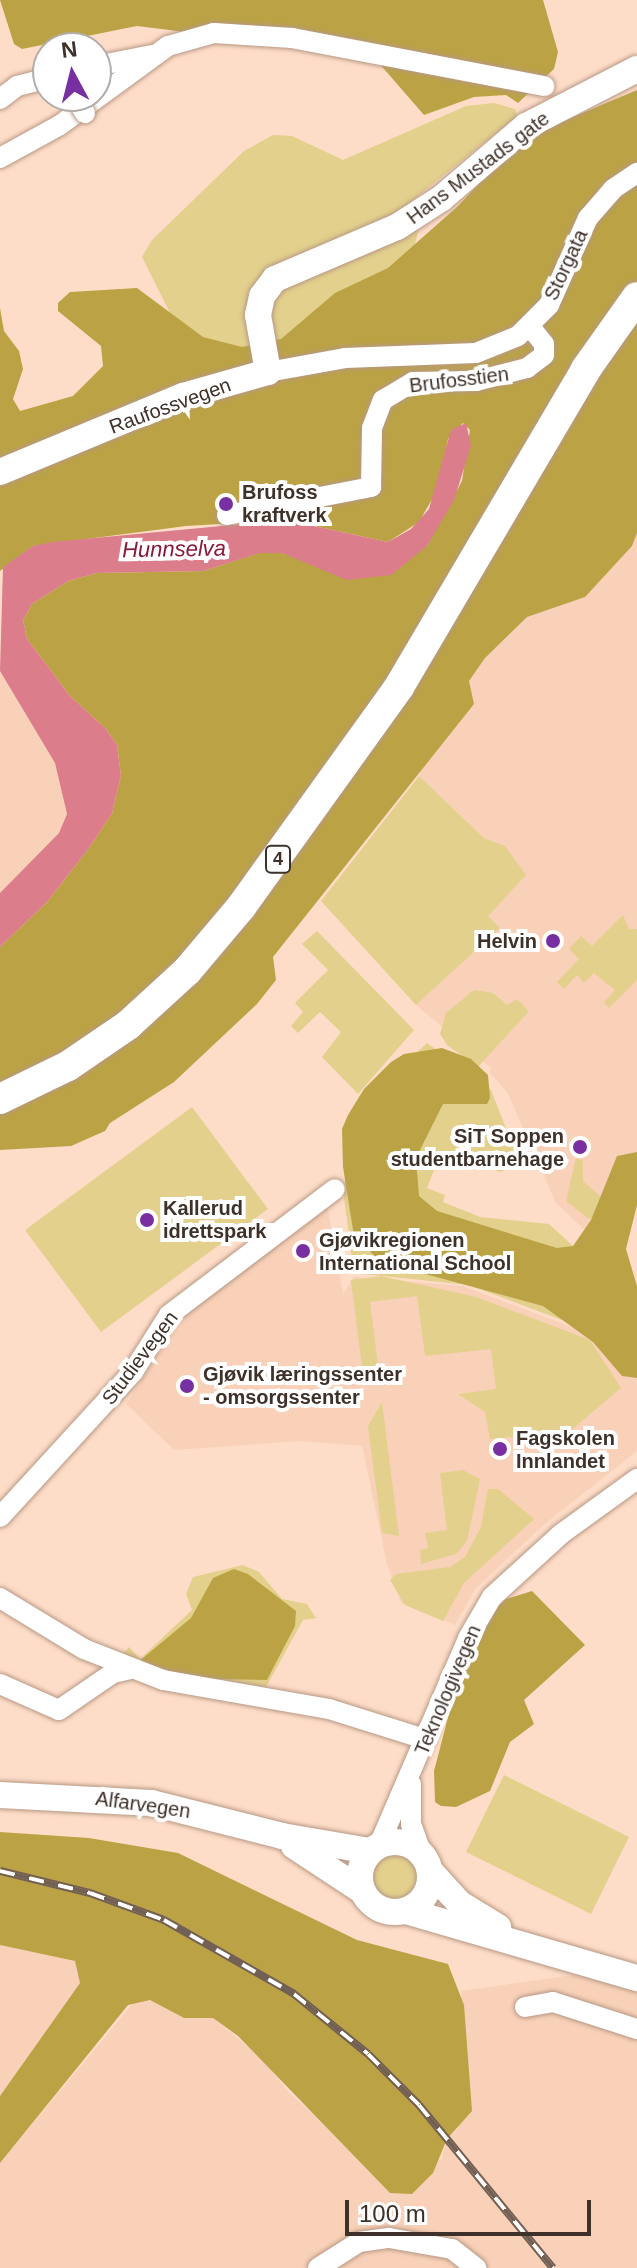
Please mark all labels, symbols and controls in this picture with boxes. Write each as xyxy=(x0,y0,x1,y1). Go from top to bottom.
north arrow xyxy=(32,32,112,112)
text: N xyxy=(60,36,79,63)
street label: Hans Mustads gate xyxy=(402,107,554,229)
street label: Storgata xyxy=(539,226,593,304)
street label: Brufosstien xyxy=(408,362,510,398)
street label: Raufossvegen xyxy=(106,373,234,439)
place label: Brufoss kraftverk xyxy=(242,480,327,527)
marker: Brufoss kraftverk xyxy=(217,495,235,513)
water label: Hunnselva xyxy=(122,535,226,563)
road number: 4 xyxy=(264,845,292,873)
place label: Helvin xyxy=(477,929,537,953)
marker: Helvin xyxy=(544,932,562,950)
place label: SiT Soppen studentbarnehage xyxy=(391,1124,564,1171)
marker: SiT Soppen studentbarnehage xyxy=(571,1138,589,1156)
place label: Kallerud idrettspark xyxy=(163,1196,266,1243)
marker: Kallerud idrettspark xyxy=(138,1211,156,1229)
place label: Gjøvikregionen International School xyxy=(319,1228,511,1275)
marker: Gjøvikregionen International School xyxy=(294,1242,312,1260)
street label: Studievegen xyxy=(97,1306,183,1410)
place label: Gjøvik læringssenter - omsorgssenter xyxy=(203,1362,402,1409)
marker: Gjøvik læringssenter - omsorgssenter xyxy=(178,1377,196,1395)
place label: Fagskolen Innlandet xyxy=(516,1426,615,1473)
marker: Fagskolen Innlandet xyxy=(491,1440,509,1458)
street label: Teknologivegen xyxy=(410,1621,486,1759)
street label: Alfarvegen xyxy=(94,1786,192,1824)
scale bar xyxy=(349,2184,595,2234)
text: 100 m xyxy=(359,2200,426,2227)

